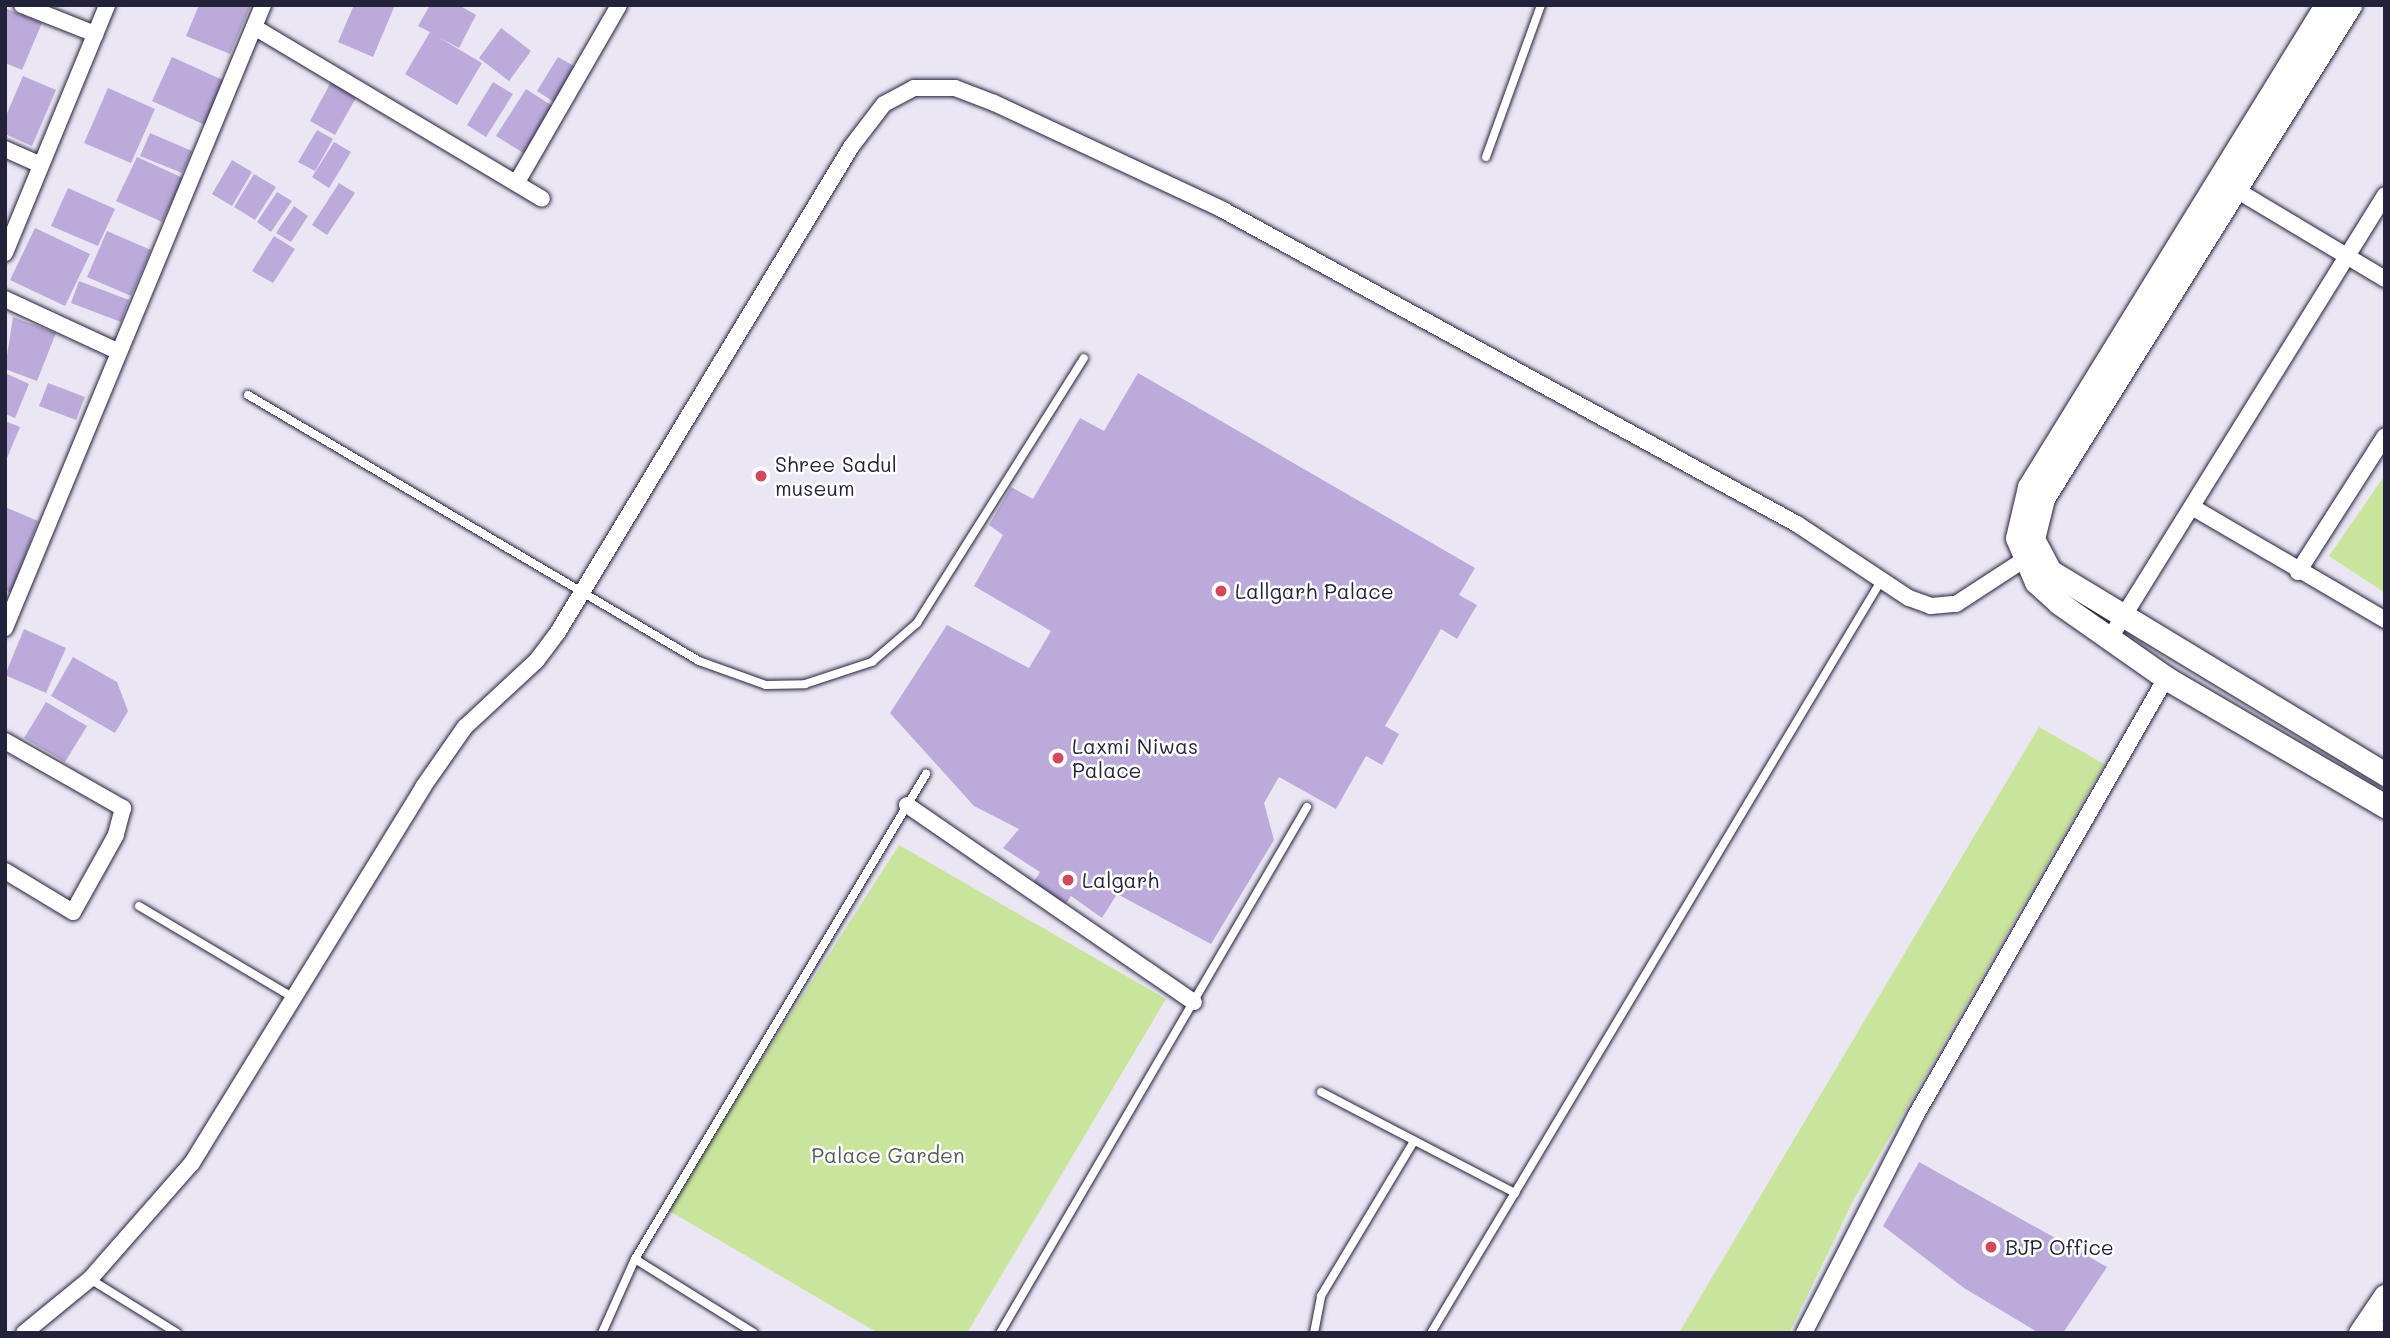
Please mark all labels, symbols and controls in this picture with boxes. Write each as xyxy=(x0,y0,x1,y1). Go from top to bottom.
place label: Shree Sadul museum xyxy=(775,451,897,501)
marker: Shree Sadul museum xyxy=(753,468,769,484)
place label: Lallgarh Palace xyxy=(1235,578,1394,604)
marker: Lallgarh Palace xyxy=(1213,583,1229,599)
place label: Laxmi Niwas Palace xyxy=(1072,733,1198,783)
marker: Laxmi Niwas Palace xyxy=(1050,750,1066,766)
place label: Lalgarh xyxy=(1082,867,1159,893)
marker: Lalgarh xyxy=(1060,872,1076,888)
park label: Palace Garden xyxy=(811,1142,965,1168)
place label: BJP Office xyxy=(2005,1234,2114,1260)
marker: BJP Office xyxy=(1983,1239,1999,1255)

